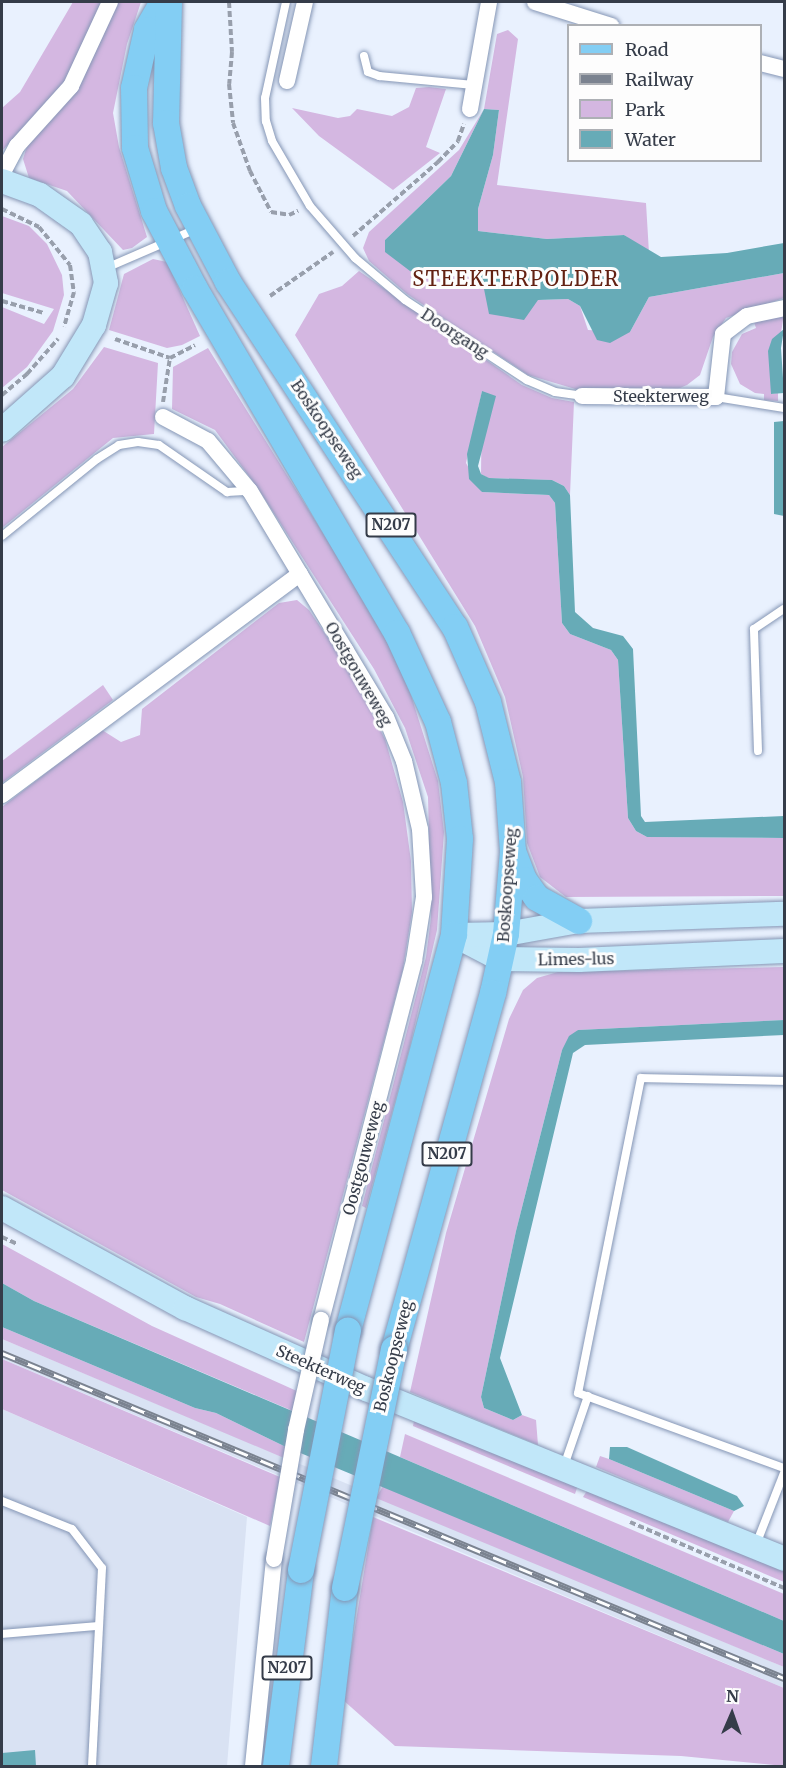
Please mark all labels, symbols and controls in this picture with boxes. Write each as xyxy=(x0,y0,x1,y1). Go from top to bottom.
legend xyxy=(567,24,762,162)
text: Road xyxy=(625,38,669,61)
text: Railway xyxy=(625,68,693,91)
text: Park xyxy=(625,98,665,121)
text: Water xyxy=(625,128,676,151)
district label: STEEKTERPOLDER xyxy=(412,266,620,290)
street label: Doorgang xyxy=(418,304,492,362)
street label: Boskoopseweg xyxy=(287,376,367,482)
street label: Steekterweg xyxy=(613,386,709,406)
road number: N207 xyxy=(366,513,416,537)
street label: Oostgouweweg xyxy=(321,618,397,730)
street label: Boskoopseweg xyxy=(493,827,521,943)
street label: Limes-lus xyxy=(538,949,614,969)
street label: Oostgouweweg xyxy=(339,1099,387,1217)
road number: N207 xyxy=(422,1142,472,1166)
street label: Boskoopseweg xyxy=(370,1298,416,1414)
street label: Steekterweg xyxy=(273,1341,369,1397)
road number: N207 xyxy=(262,1656,312,1680)
north arrow xyxy=(702,1684,762,1744)
text: N xyxy=(726,1686,739,1706)

